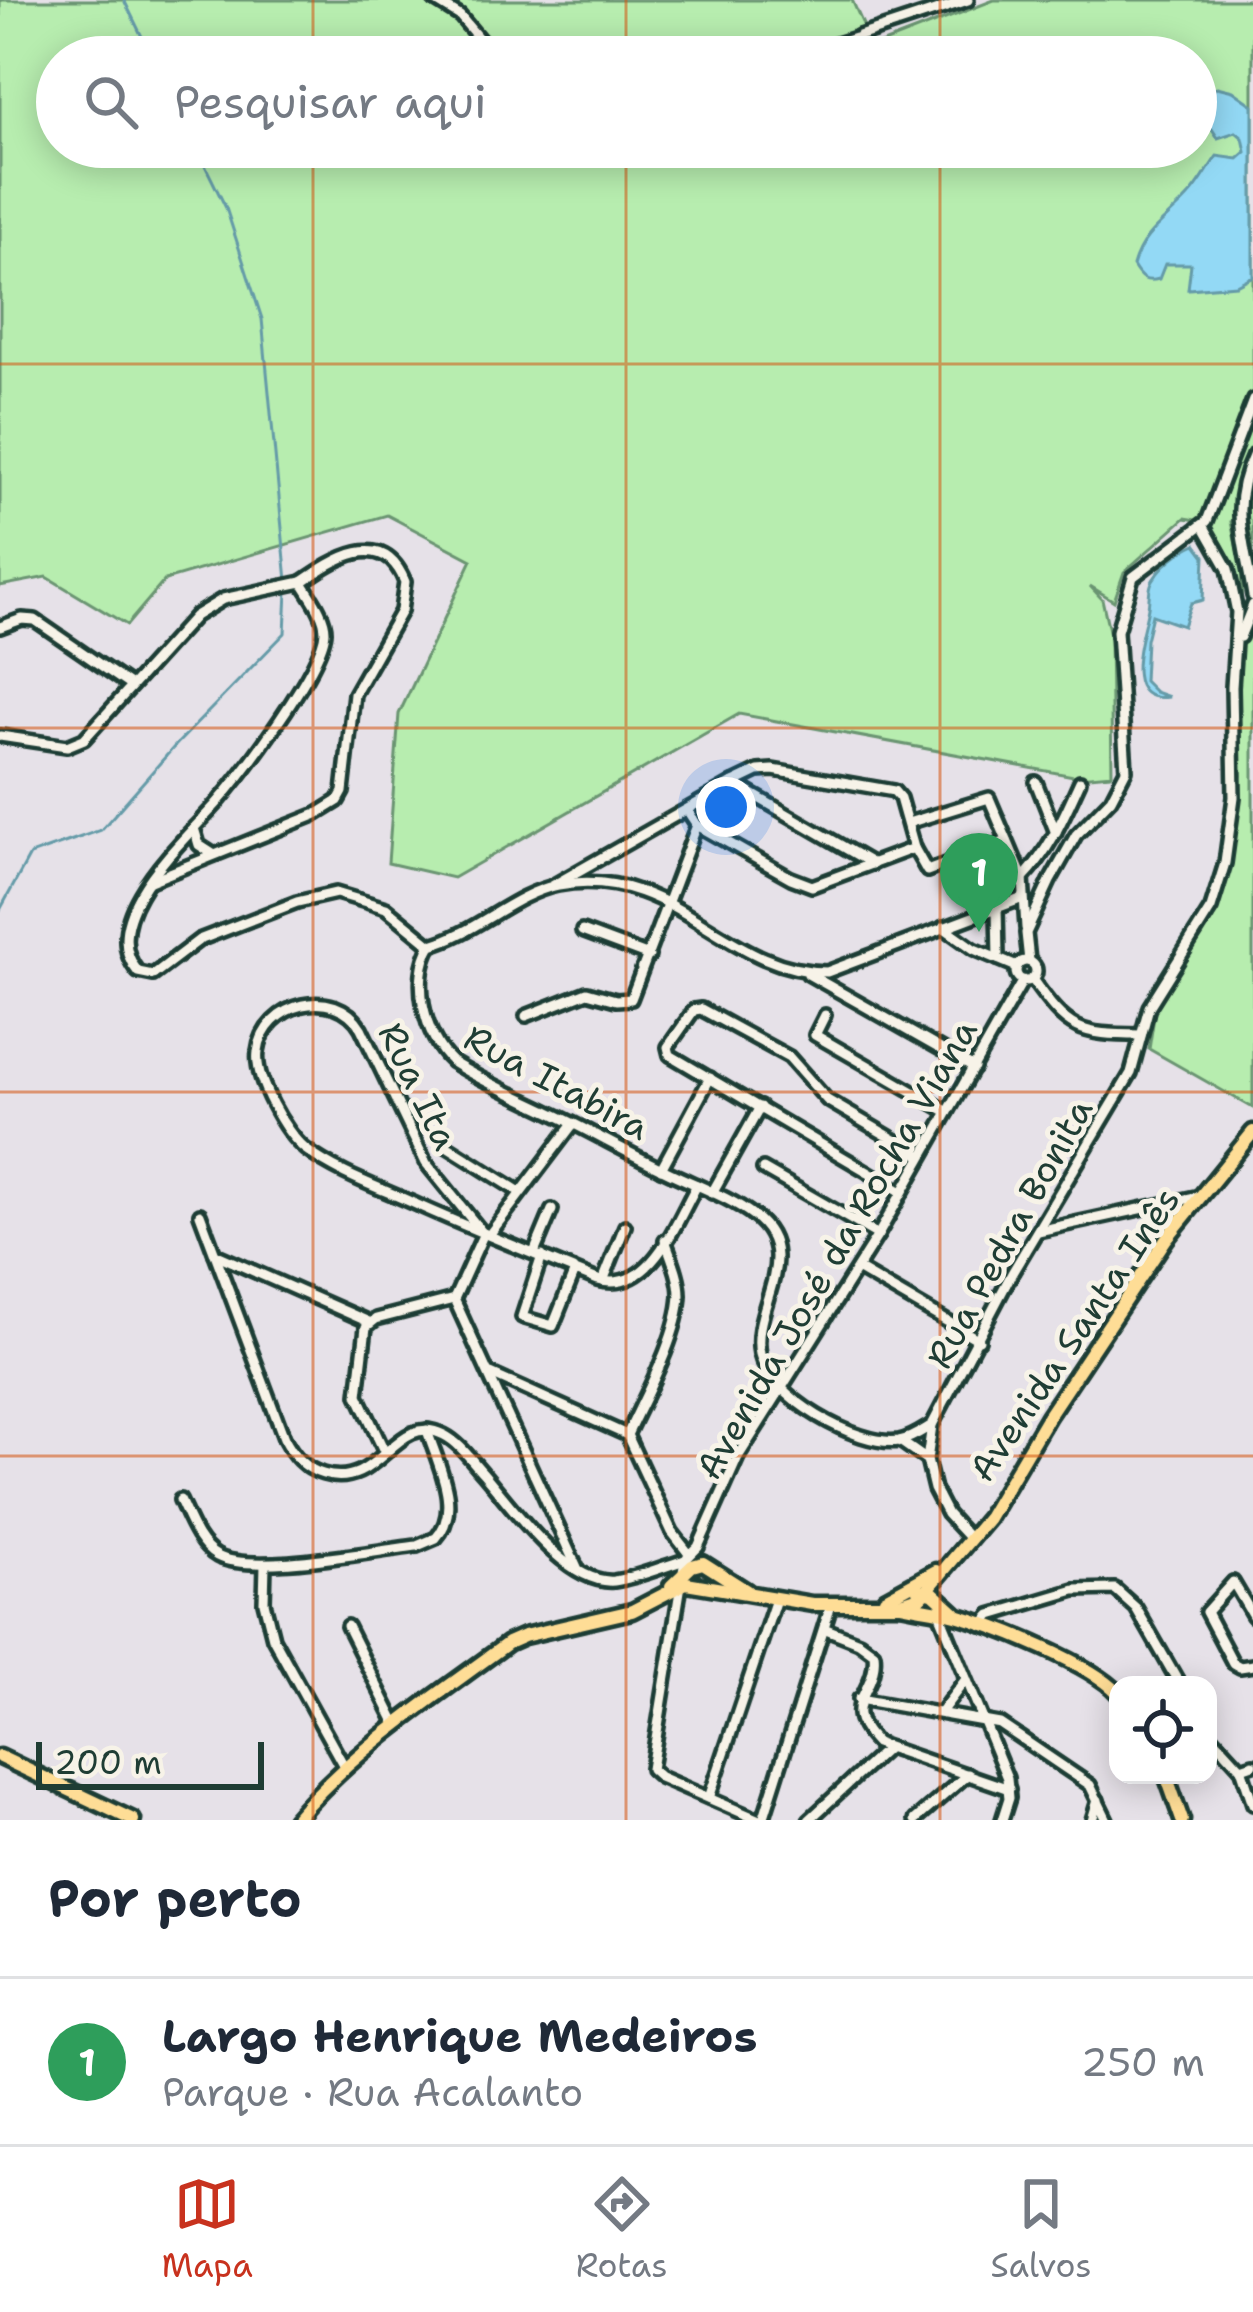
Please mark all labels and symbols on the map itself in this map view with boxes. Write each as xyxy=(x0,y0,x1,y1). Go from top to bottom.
your location xyxy=(696,777,756,837)
pin: 1 xyxy=(940,833,1018,932)
street label: Avenida José da Rocha Viana xyxy=(684,1010,989,1488)
street label: Rua Itabira xyxy=(456,1013,658,1152)
street label: Rua Ita xyxy=(367,1015,470,1158)
street label: Rua Pedra Bonita xyxy=(915,1089,1104,1377)
street label: Avenida Santa Inês xyxy=(958,1178,1191,1491)
scale bar xyxy=(36,1736,264,1789)

